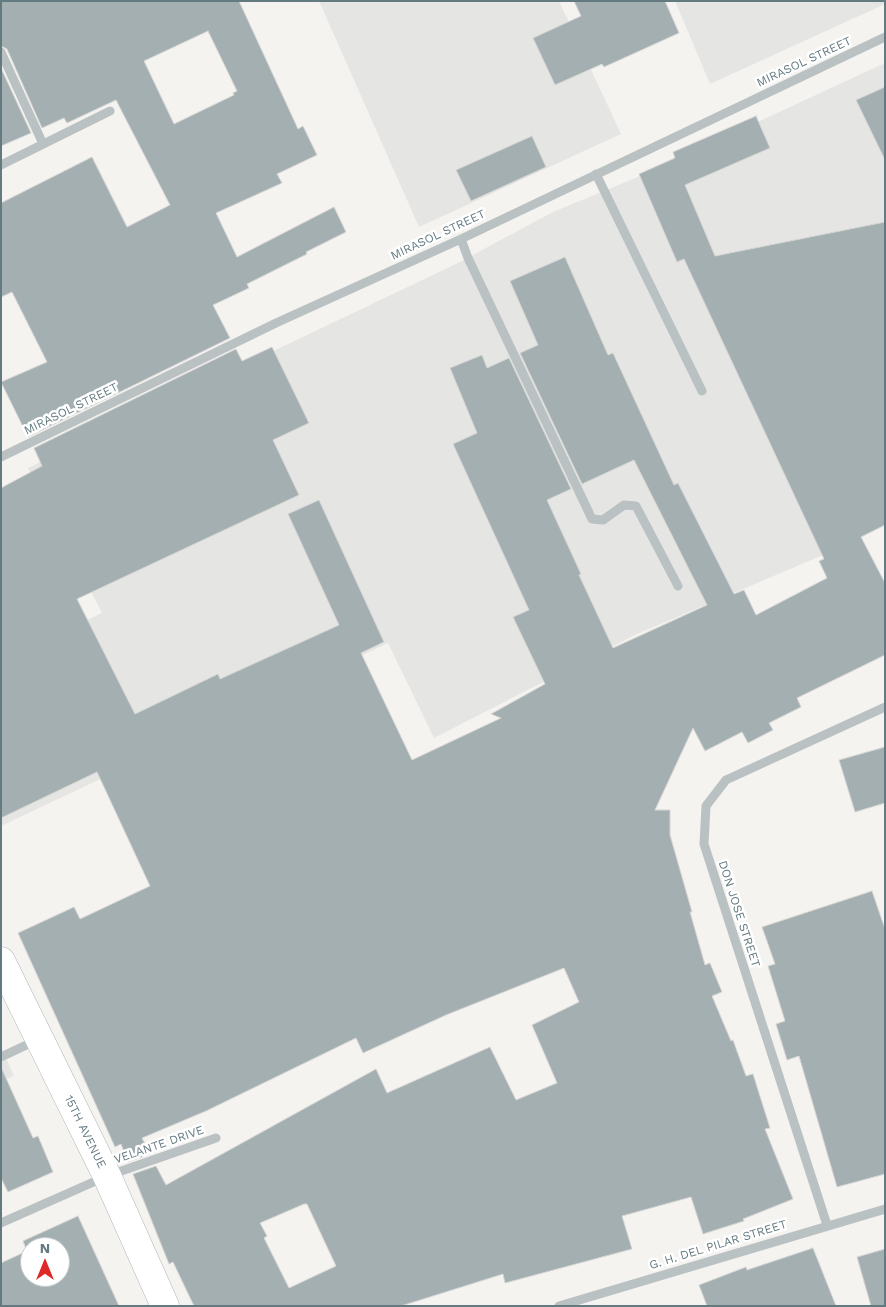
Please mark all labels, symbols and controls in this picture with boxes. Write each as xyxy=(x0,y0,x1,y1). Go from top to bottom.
street label: MIRASOL STREET xyxy=(754,34,854,90)
street label: MIRASOL STREET xyxy=(388,207,488,263)
street label: MIRASOL STREET xyxy=(22,380,120,438)
street label: DON JOSE STREET xyxy=(715,859,763,969)
street label: 15TH AVENUE xyxy=(61,1093,109,1171)
street label: VELANTE DRIVE xyxy=(112,1123,206,1167)
street label: G. H. DEL PILAR STREET xyxy=(648,1217,788,1273)
north arrow xyxy=(20,1237,70,1287)
text: N xyxy=(40,1240,50,1256)

